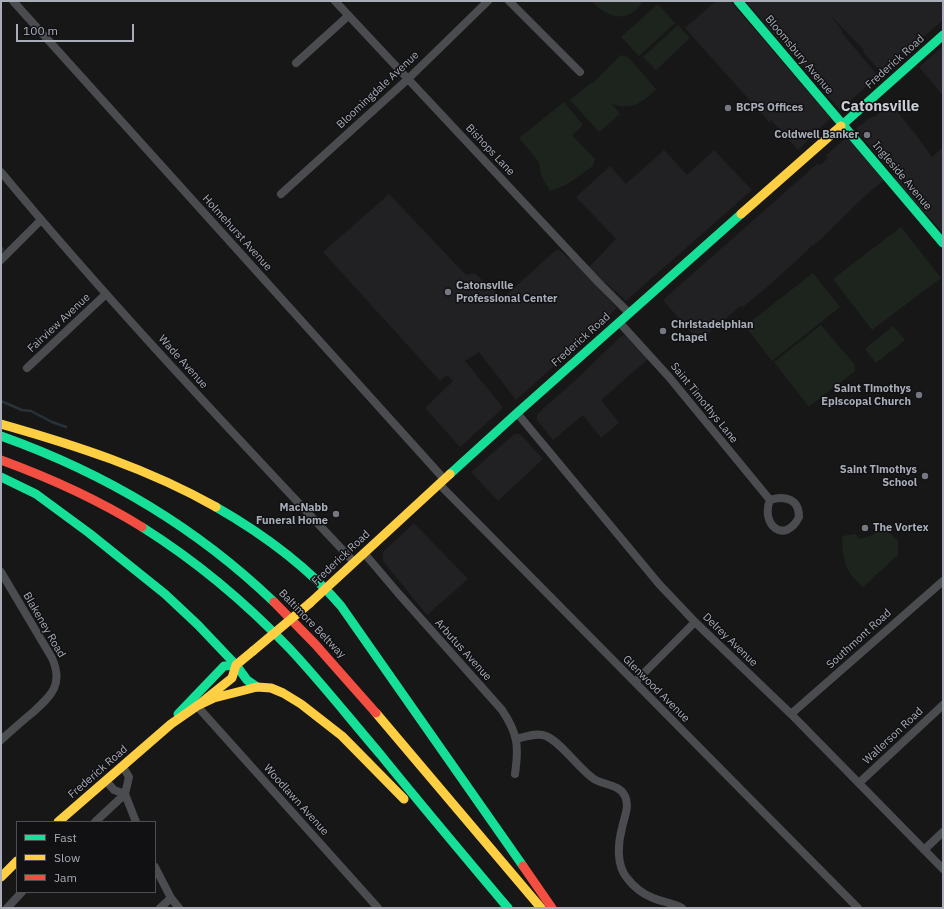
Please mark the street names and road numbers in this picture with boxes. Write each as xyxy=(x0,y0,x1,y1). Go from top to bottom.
street label: Bloomsbury Avenue xyxy=(762,13,836,97)
street label: Frederick Road xyxy=(863,32,927,92)
street label: Bloomingdale Avenue xyxy=(334,49,422,131)
street label: Bishops Lane xyxy=(463,121,517,179)
street label: Ingleside Avenue xyxy=(870,139,934,213)
street label: Holmehurst Avenue xyxy=(199,192,275,274)
street label: Fairview Avenue xyxy=(25,291,93,355)
street label: Frederick Road xyxy=(549,310,613,370)
street label: Wade Avenue xyxy=(156,333,210,391)
street label: Saint Timothys Lane xyxy=(668,360,740,446)
street label: Frederick Road xyxy=(309,528,373,588)
street label: Baltimore Beltway xyxy=(276,587,348,661)
street label: Blakeney Road xyxy=(20,590,68,660)
street label: Southmont Road xyxy=(824,606,894,672)
street label: Delrey Avenue xyxy=(700,611,760,669)
street label: Arbutus Avenue xyxy=(432,616,494,684)
street label: Glenwood Avenue xyxy=(620,653,692,725)
street label: Wallerson Road xyxy=(860,705,926,767)
street label: Frederick Road xyxy=(66,743,130,801)
street label: Woodlawn Avenue xyxy=(261,762,331,838)

